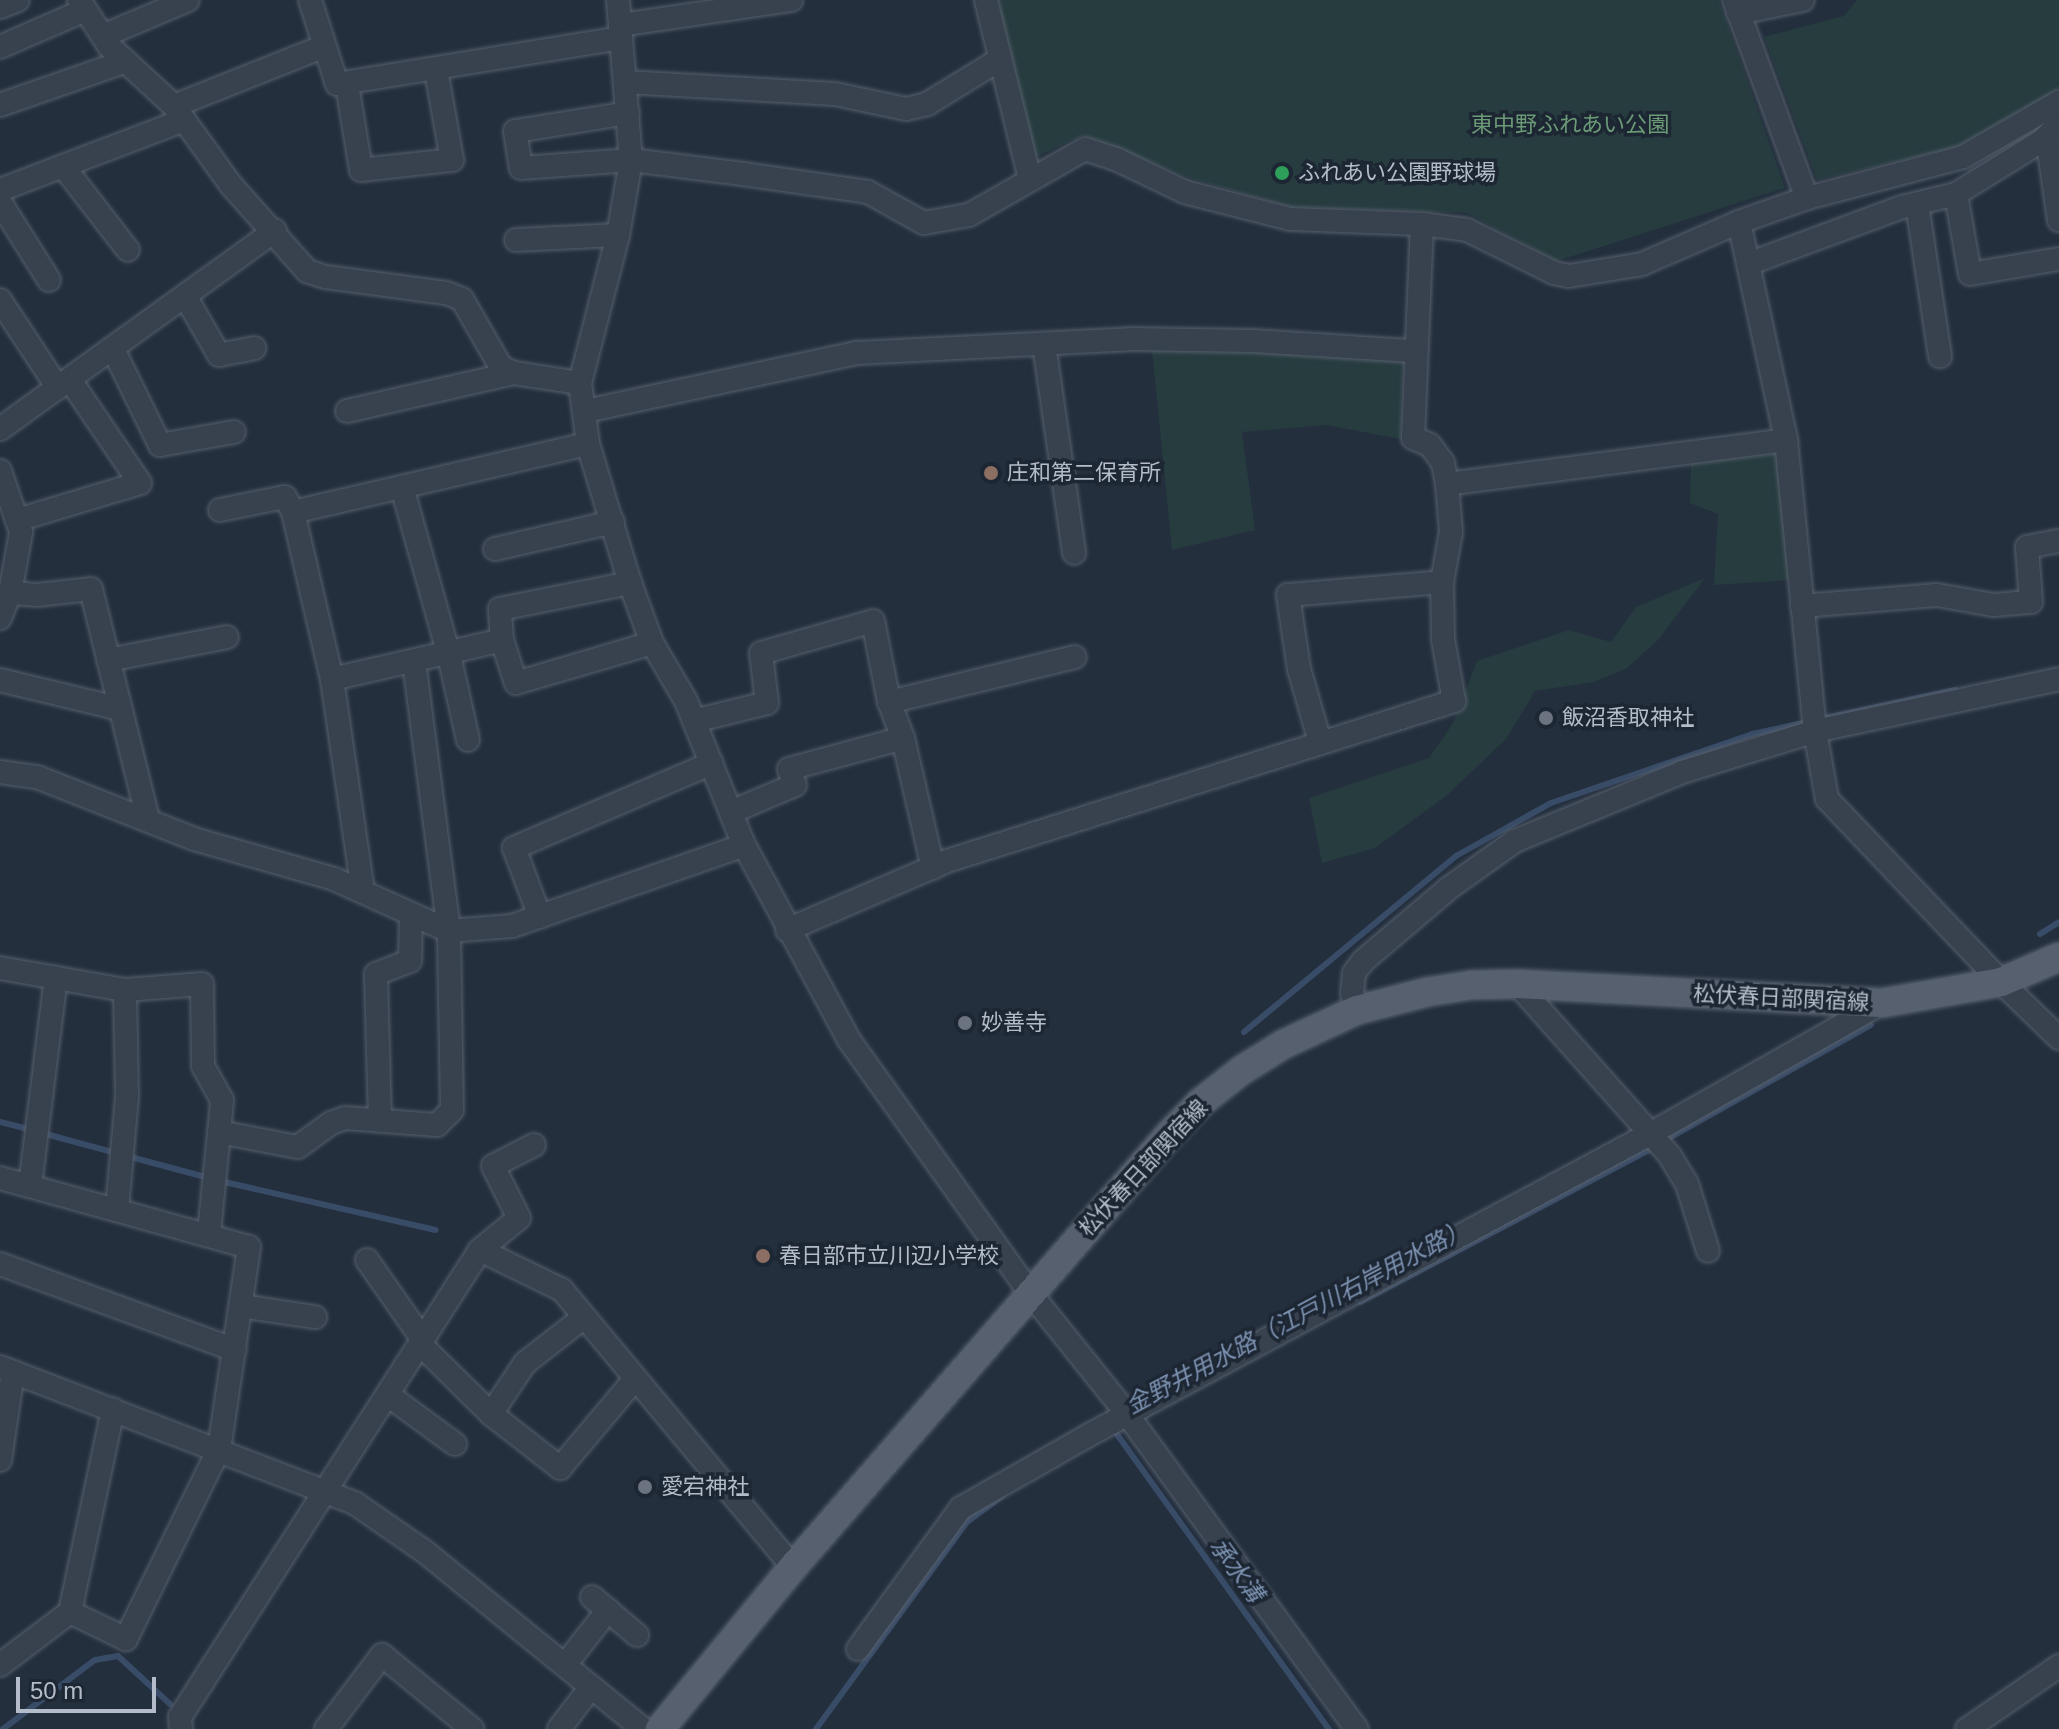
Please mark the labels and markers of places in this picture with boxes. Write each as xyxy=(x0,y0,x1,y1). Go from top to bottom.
place label: ふれあい公園野球場 xyxy=(1298,160,1496,186)
marker: ふれあい公園野球場 xyxy=(1273,164,1291,182)
place label: 庄和第二保育所 xyxy=(1007,460,1161,486)
marker: 庄和第二保育所 xyxy=(982,464,1000,482)
place label: 飯沼香取神社 xyxy=(1562,705,1694,731)
marker: 飯沼香取神社 xyxy=(1537,709,1555,727)
place label: 妙善寺 xyxy=(981,1010,1047,1036)
marker: 妙善寺 xyxy=(956,1014,974,1032)
place label: 春日部市立川辺小学校 xyxy=(779,1243,999,1269)
marker: 春日部市立川辺小学校 xyxy=(754,1247,772,1265)
place label: 愛宕神社 xyxy=(661,1474,749,1500)
marker: 愛宕神社 xyxy=(636,1478,654,1496)

